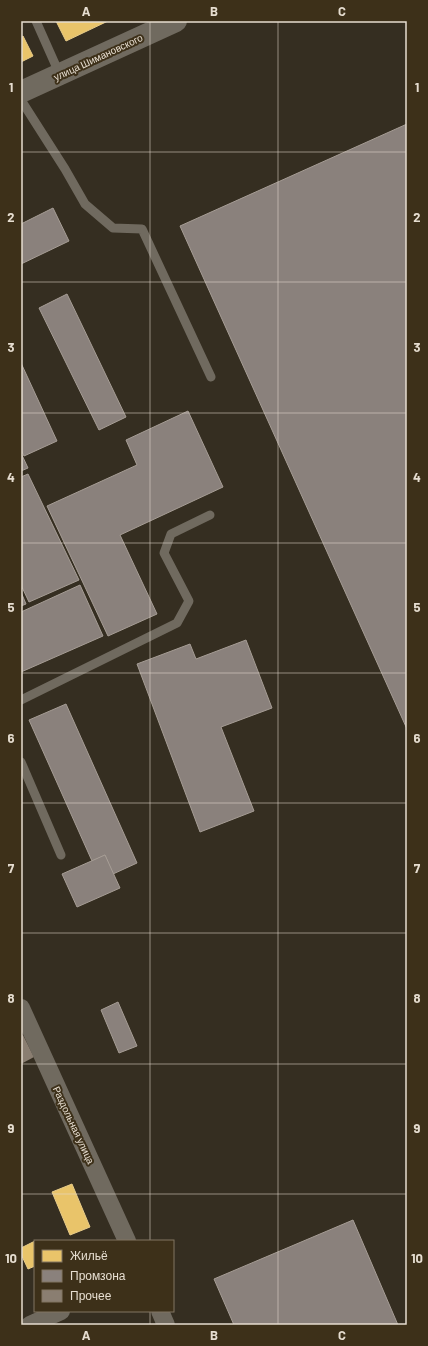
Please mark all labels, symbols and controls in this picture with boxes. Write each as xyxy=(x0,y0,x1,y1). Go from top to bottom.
text: A xyxy=(82,3,91,19)
text: B xyxy=(210,3,218,19)
text: C xyxy=(338,3,346,19)
street label: улица Шимановского xyxy=(52,31,145,83)
text: 1 xyxy=(9,79,13,95)
text: 1 xyxy=(415,79,419,95)
text: 2 xyxy=(7,209,15,225)
text: 2 xyxy=(413,209,421,225)
text: 3 xyxy=(7,339,15,355)
text: 3 xyxy=(413,339,421,355)
text: 4 xyxy=(7,469,15,485)
text: 4 xyxy=(413,469,421,485)
text: 5 xyxy=(7,599,15,615)
text: 5 xyxy=(413,599,421,615)
text: 6 xyxy=(8,730,15,746)
text: 6 xyxy=(414,730,421,746)
text: 7 xyxy=(8,860,15,876)
text: 7 xyxy=(414,860,421,876)
text: 8 xyxy=(7,990,15,1006)
text: 8 xyxy=(413,990,421,1006)
street label: Раздольная улица xyxy=(51,1084,97,1166)
text: 9 xyxy=(8,1120,15,1136)
text: 9 xyxy=(414,1120,421,1136)
legend xyxy=(34,1240,174,1312)
text: Жильё xyxy=(70,1248,108,1262)
text: 10 xyxy=(5,1250,17,1266)
text: 10 xyxy=(411,1250,423,1266)
text: Промзона xyxy=(70,1268,126,1283)
text: Прочее xyxy=(70,1288,112,1303)
text: A xyxy=(82,1327,91,1343)
text: B xyxy=(210,1327,218,1343)
text: C xyxy=(338,1327,346,1343)

